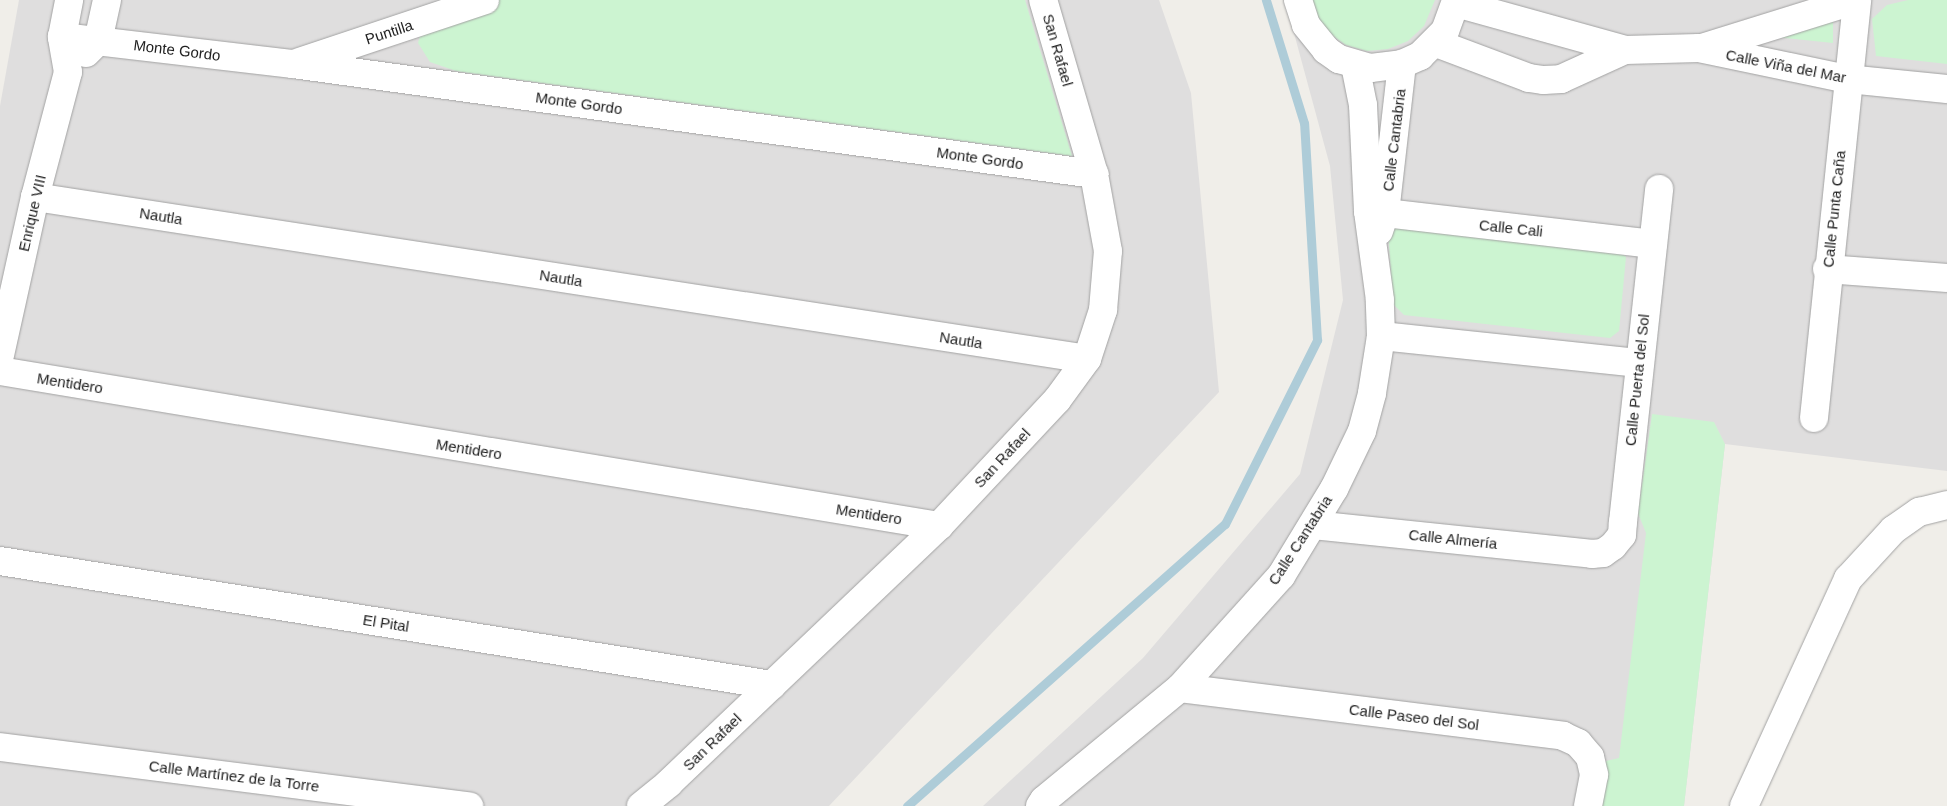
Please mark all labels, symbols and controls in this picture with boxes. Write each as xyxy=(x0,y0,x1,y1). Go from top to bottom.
street label: San Rafael xyxy=(1039,12,1077,88)
street label: Puntilla xyxy=(363,16,415,48)
street label: Monte Gordo xyxy=(132,36,222,64)
street label: Calle Viña del Mar xyxy=(1724,45,1848,87)
street label: Monte Gordo xyxy=(534,88,624,118)
street label: Calle Cantabria xyxy=(1379,88,1409,192)
street label: Monte Gordo xyxy=(935,143,1025,173)
street label: Calle Punta Caña xyxy=(1819,150,1849,268)
street label: Enrique VIII xyxy=(14,173,50,253)
street label: Nautla xyxy=(138,204,184,228)
street label: Calle Cali xyxy=(1478,216,1544,240)
street label: Nautla xyxy=(538,266,584,290)
street label: Calle Puerta del Sol xyxy=(1621,313,1653,447)
street label: Nautla xyxy=(938,328,984,352)
street label: Mentidero xyxy=(36,369,104,397)
street label: San Rafael xyxy=(970,425,1034,491)
street label: Mentidero xyxy=(435,435,503,463)
street label: Calle Cantabria xyxy=(1264,492,1336,588)
street label: Mentidero xyxy=(835,500,903,528)
street label: Calle Almería xyxy=(1407,525,1499,553)
street label: El Pital xyxy=(362,610,410,636)
street label: Calle Paseo del Sol xyxy=(1348,700,1480,734)
street label: San Rafael xyxy=(679,710,745,774)
street label: Calle Martínez de la Torre xyxy=(148,757,320,795)

